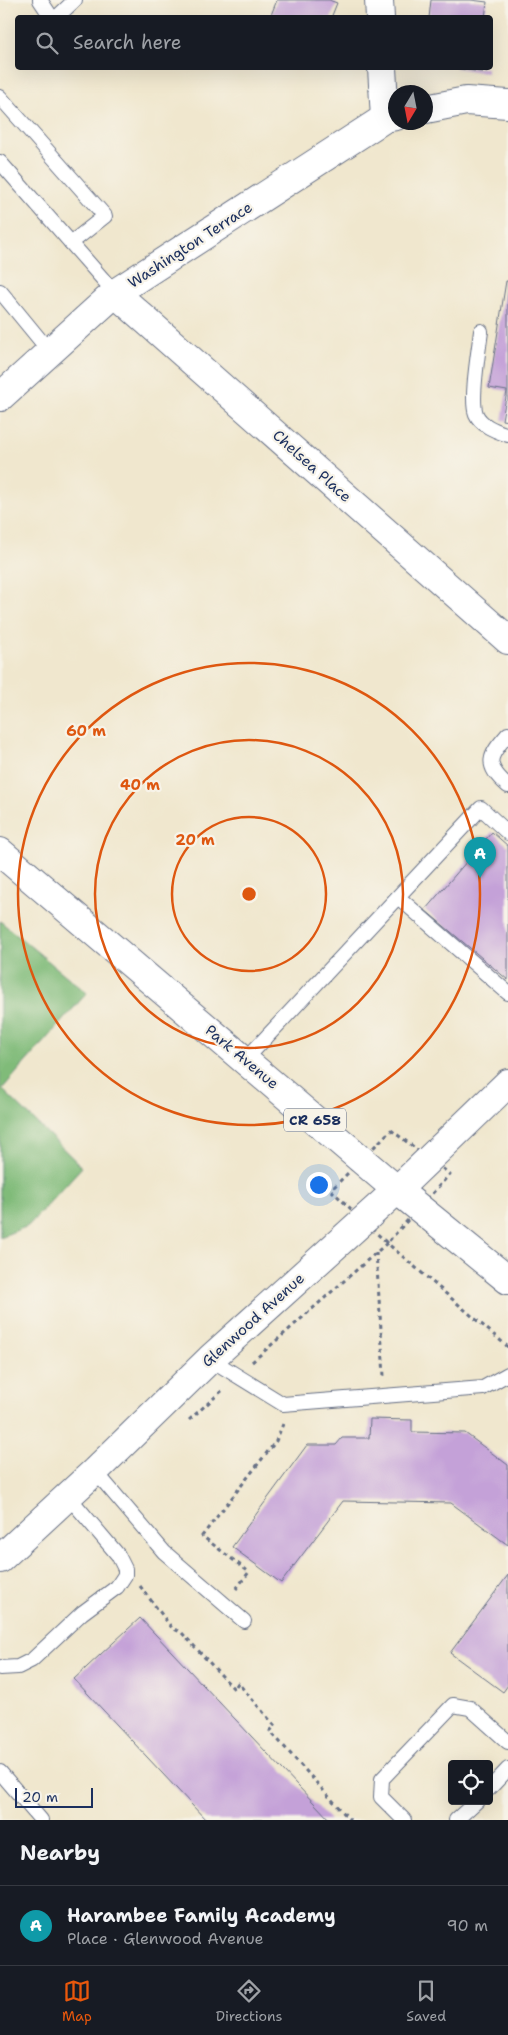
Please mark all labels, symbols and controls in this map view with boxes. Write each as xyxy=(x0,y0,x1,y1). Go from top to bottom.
search box xyxy=(15,15,493,70)
icon: search xyxy=(33,29,61,57)
text: Search here xyxy=(73,30,182,55)
north arrow xyxy=(388,85,433,130)
street label: Washington Terrace xyxy=(124,197,256,293)
street label: Chelsea Place xyxy=(268,425,356,507)
text: 60 m xyxy=(66,721,106,741)
text: 40 m xyxy=(120,775,160,795)
text: 20 m xyxy=(175,830,215,850)
pin: A xyxy=(464,837,496,878)
centre of rings xyxy=(240,885,258,903)
street label: Park Avenue xyxy=(201,1020,283,1094)
road number: CR 658 xyxy=(284,1108,346,1132)
your location xyxy=(306,1172,332,1198)
street label: Glenwood Avenue xyxy=(197,1269,309,1371)
map controls xyxy=(448,1760,493,1805)
button: locate xyxy=(448,1760,493,1805)
scale bar xyxy=(15,1785,92,1808)
text: 20 m xyxy=(22,1788,58,1806)
text: Nearby xyxy=(20,1839,100,1867)
text: Harambee Family Academy xyxy=(67,1903,336,1928)
text: A xyxy=(30,1915,42,1936)
text: 90 m xyxy=(447,1915,488,1936)
text: Place · Glenwood Avenue xyxy=(67,1928,264,1949)
tab: Map xyxy=(62,1977,92,2025)
tab: Directions xyxy=(216,1977,282,2025)
tab: Saved xyxy=(406,1977,446,2025)

